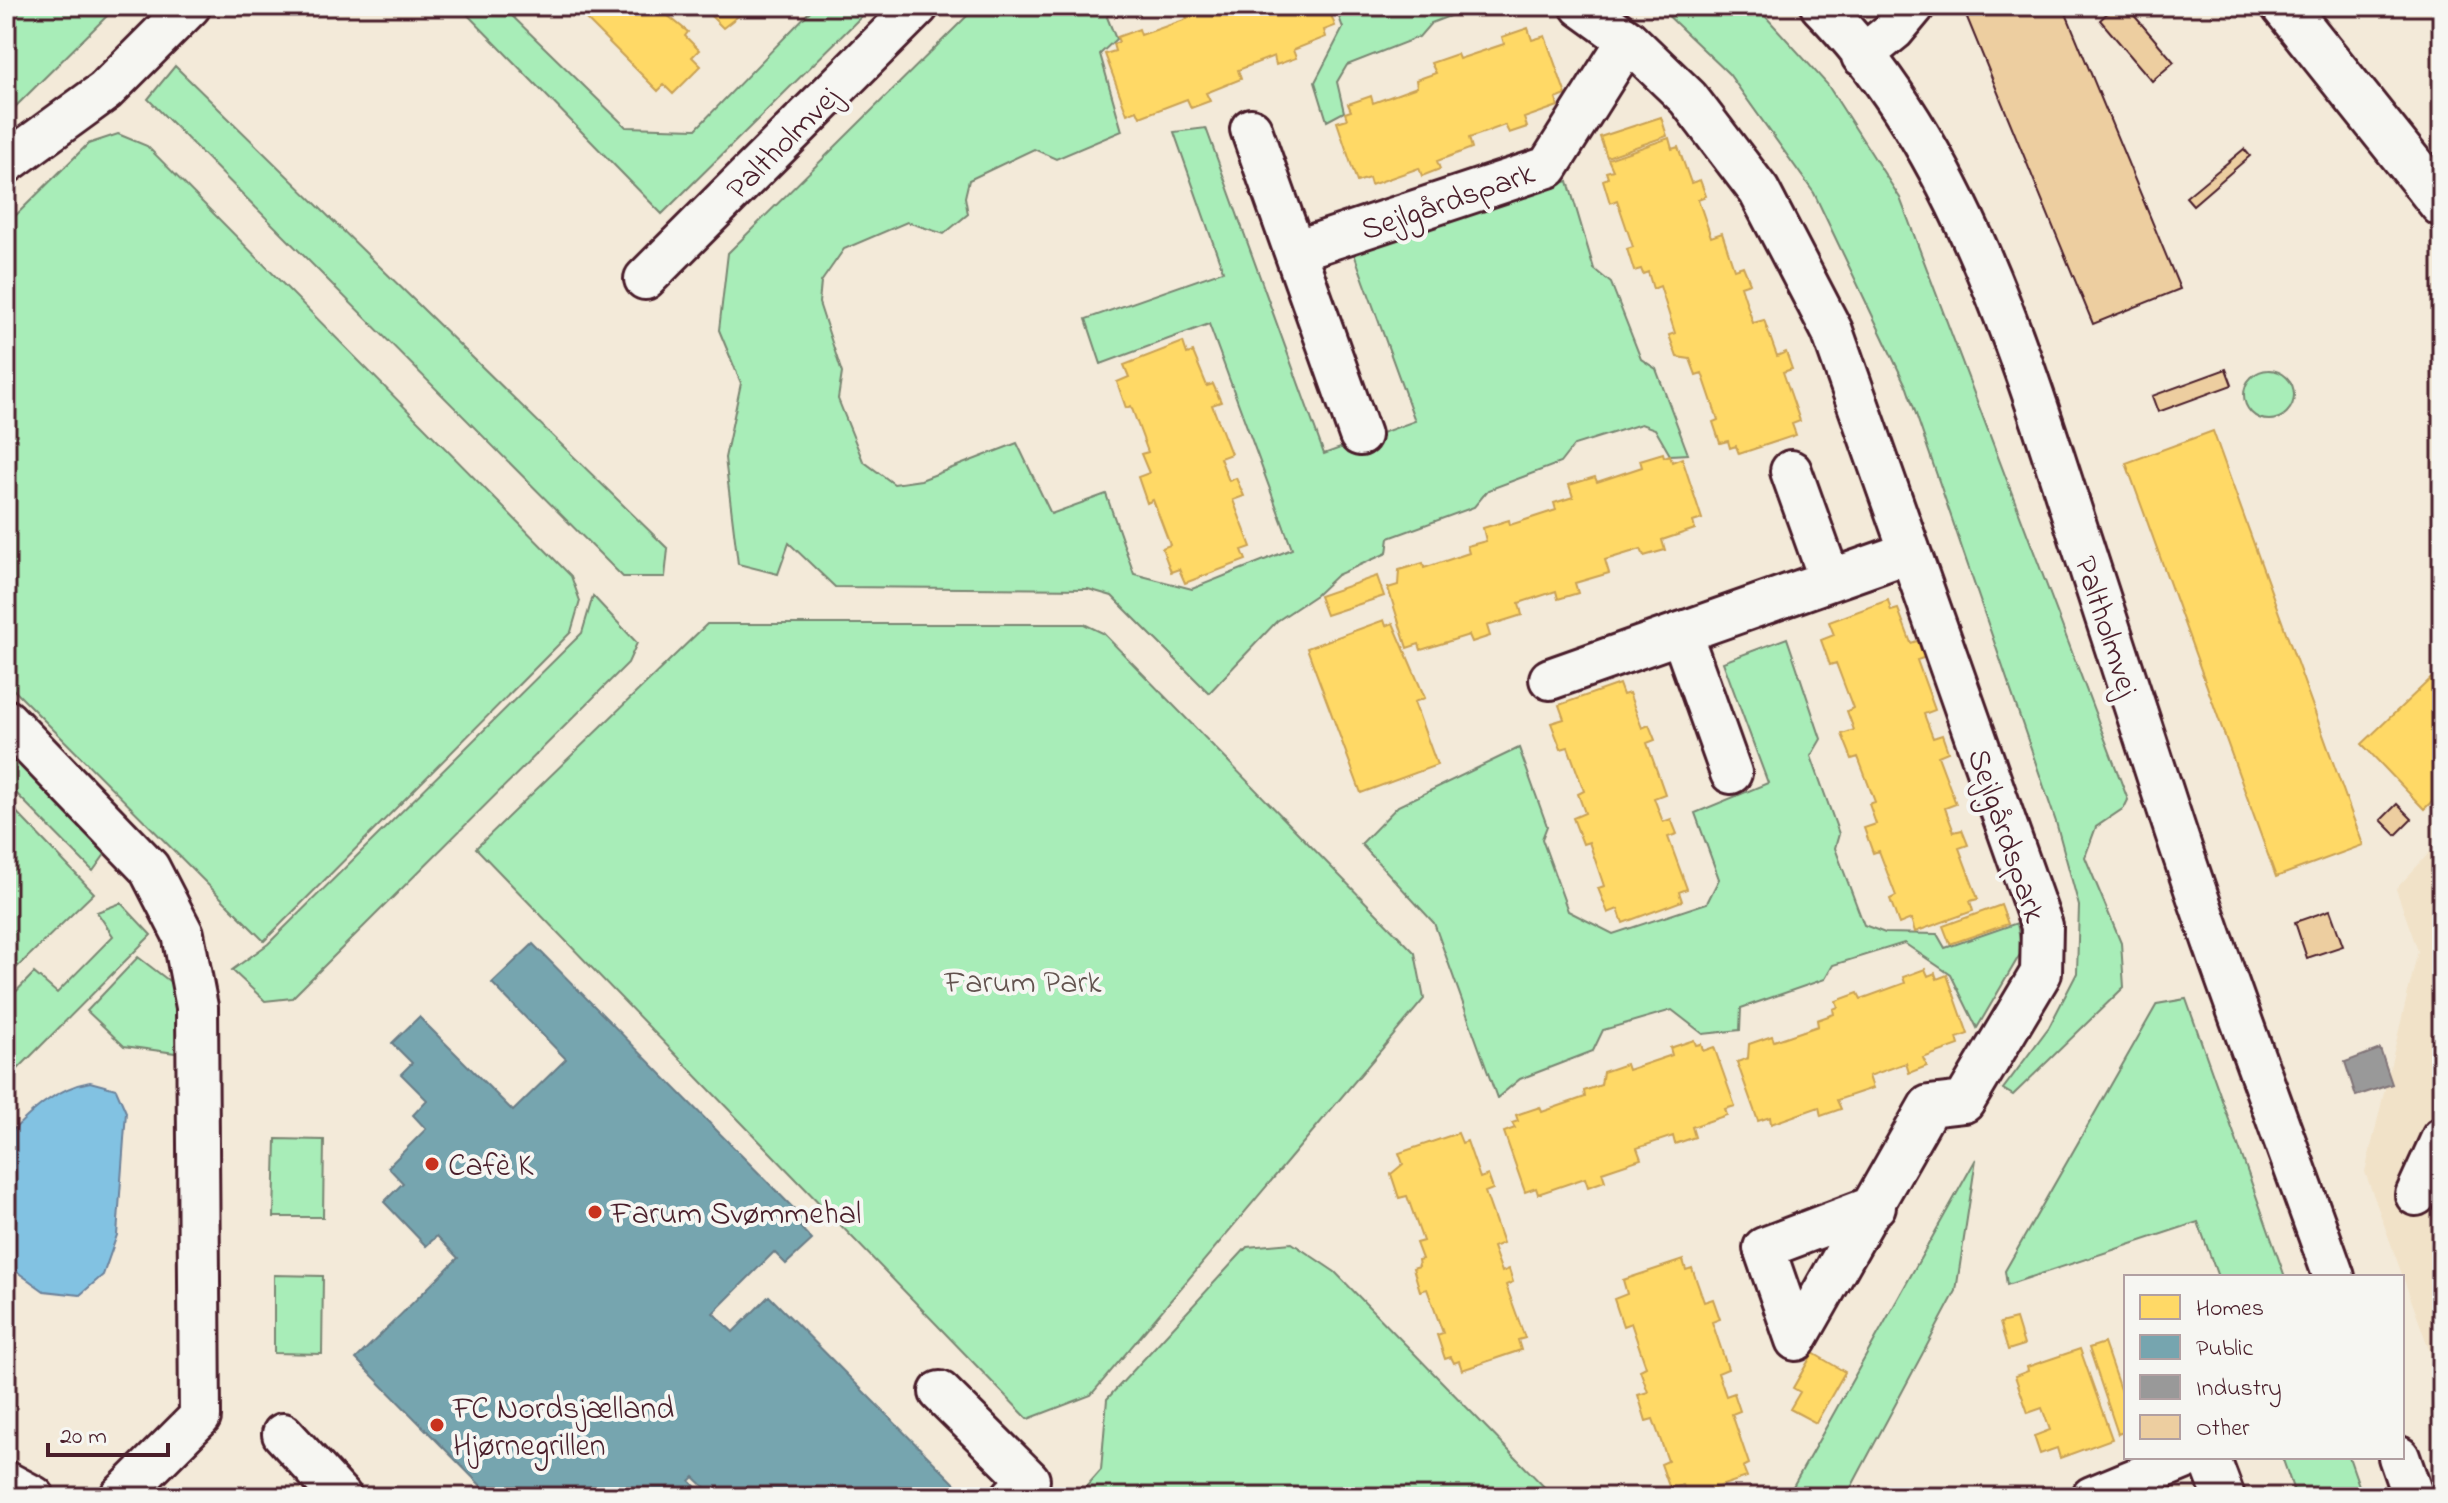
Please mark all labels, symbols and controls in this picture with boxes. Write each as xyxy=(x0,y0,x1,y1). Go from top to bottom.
street label: Paltholmvej xyxy=(717,76,853,212)
street label: Sejlgårdspark xyxy=(1355,151,1542,255)
street label: Paltholmvej xyxy=(2060,551,2150,704)
street label: Sejlgårdspark xyxy=(1953,743,2057,930)
park label: Farum Park xyxy=(944,961,1102,1008)
place label: Cafè K xyxy=(448,1144,534,1191)
marker: Cafè K xyxy=(423,1155,441,1173)
place label: Farum Svømmehal xyxy=(610,1192,861,1239)
marker: Farum Svømmehal xyxy=(586,1203,604,1221)
legend xyxy=(2124,1275,2404,1459)
text: Homes xyxy=(2196,1292,2264,1327)
text: Public xyxy=(2196,1332,2253,1367)
text: Industry xyxy=(2196,1372,2282,1408)
place label: FC Nordsjælland Hjørnegrillen xyxy=(452,1387,674,1471)
scale bar xyxy=(48,1407,168,1457)
text: Other xyxy=(2196,1412,2250,1447)
marker: FC Nordsjælland Hjørnegrillen xyxy=(428,1416,446,1434)
text: 20 m xyxy=(60,1420,107,1455)

